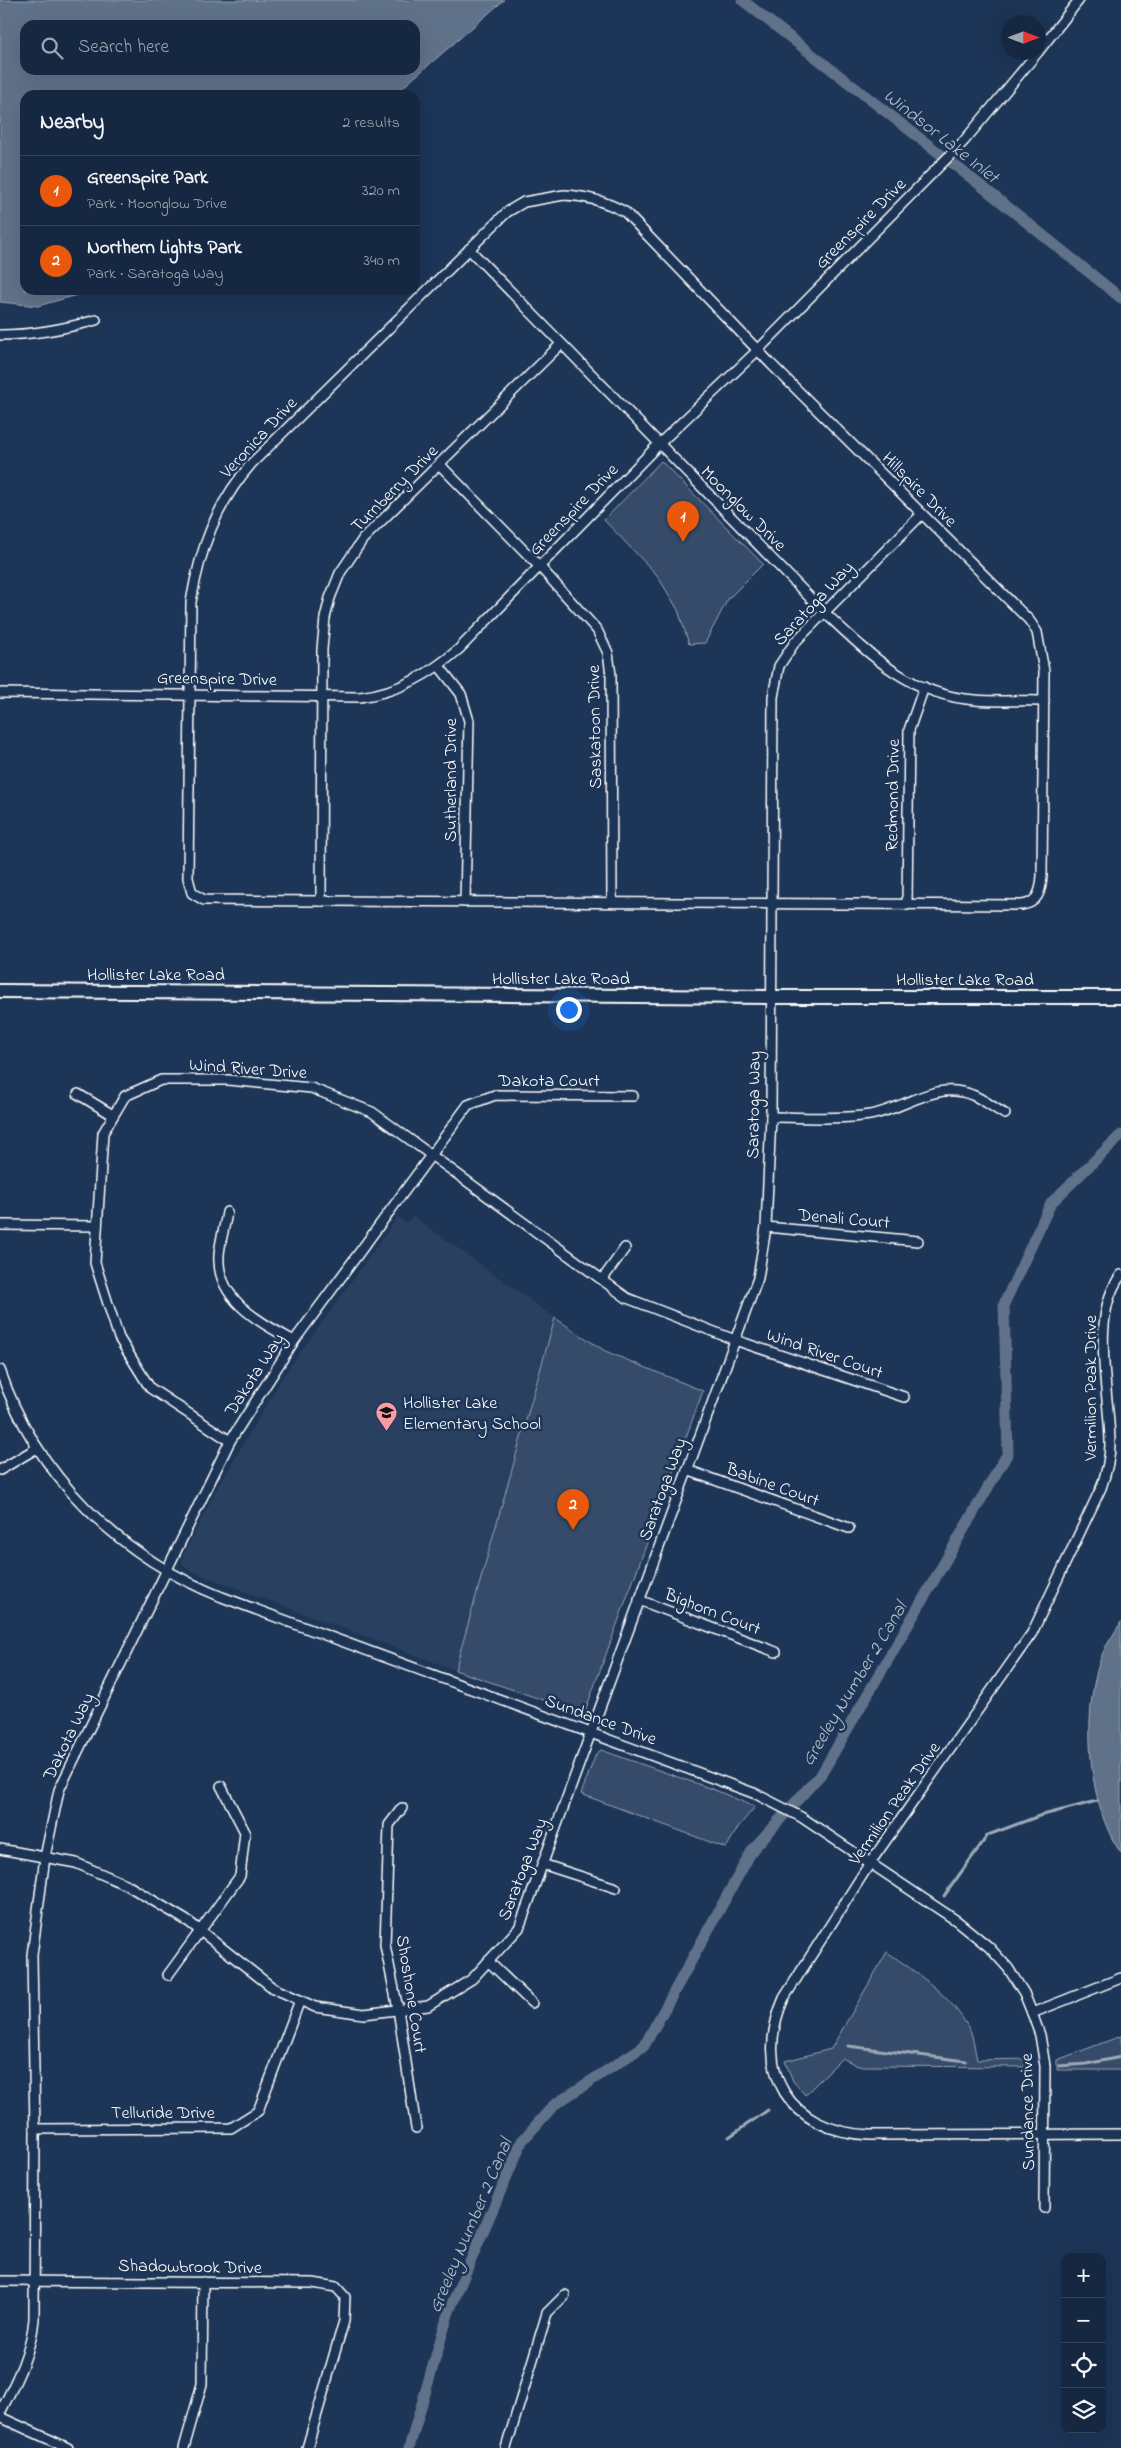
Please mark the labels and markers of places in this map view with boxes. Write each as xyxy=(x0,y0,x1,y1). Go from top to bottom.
pin: 1 xyxy=(667,501,699,542)
place label: Hollister Lake Elementary School xyxy=(403,1391,541,1438)
school or university icon: Hollister Lake Elementary School xyxy=(375,1400,399,1431)
pin: 2 xyxy=(557,1489,589,1530)

